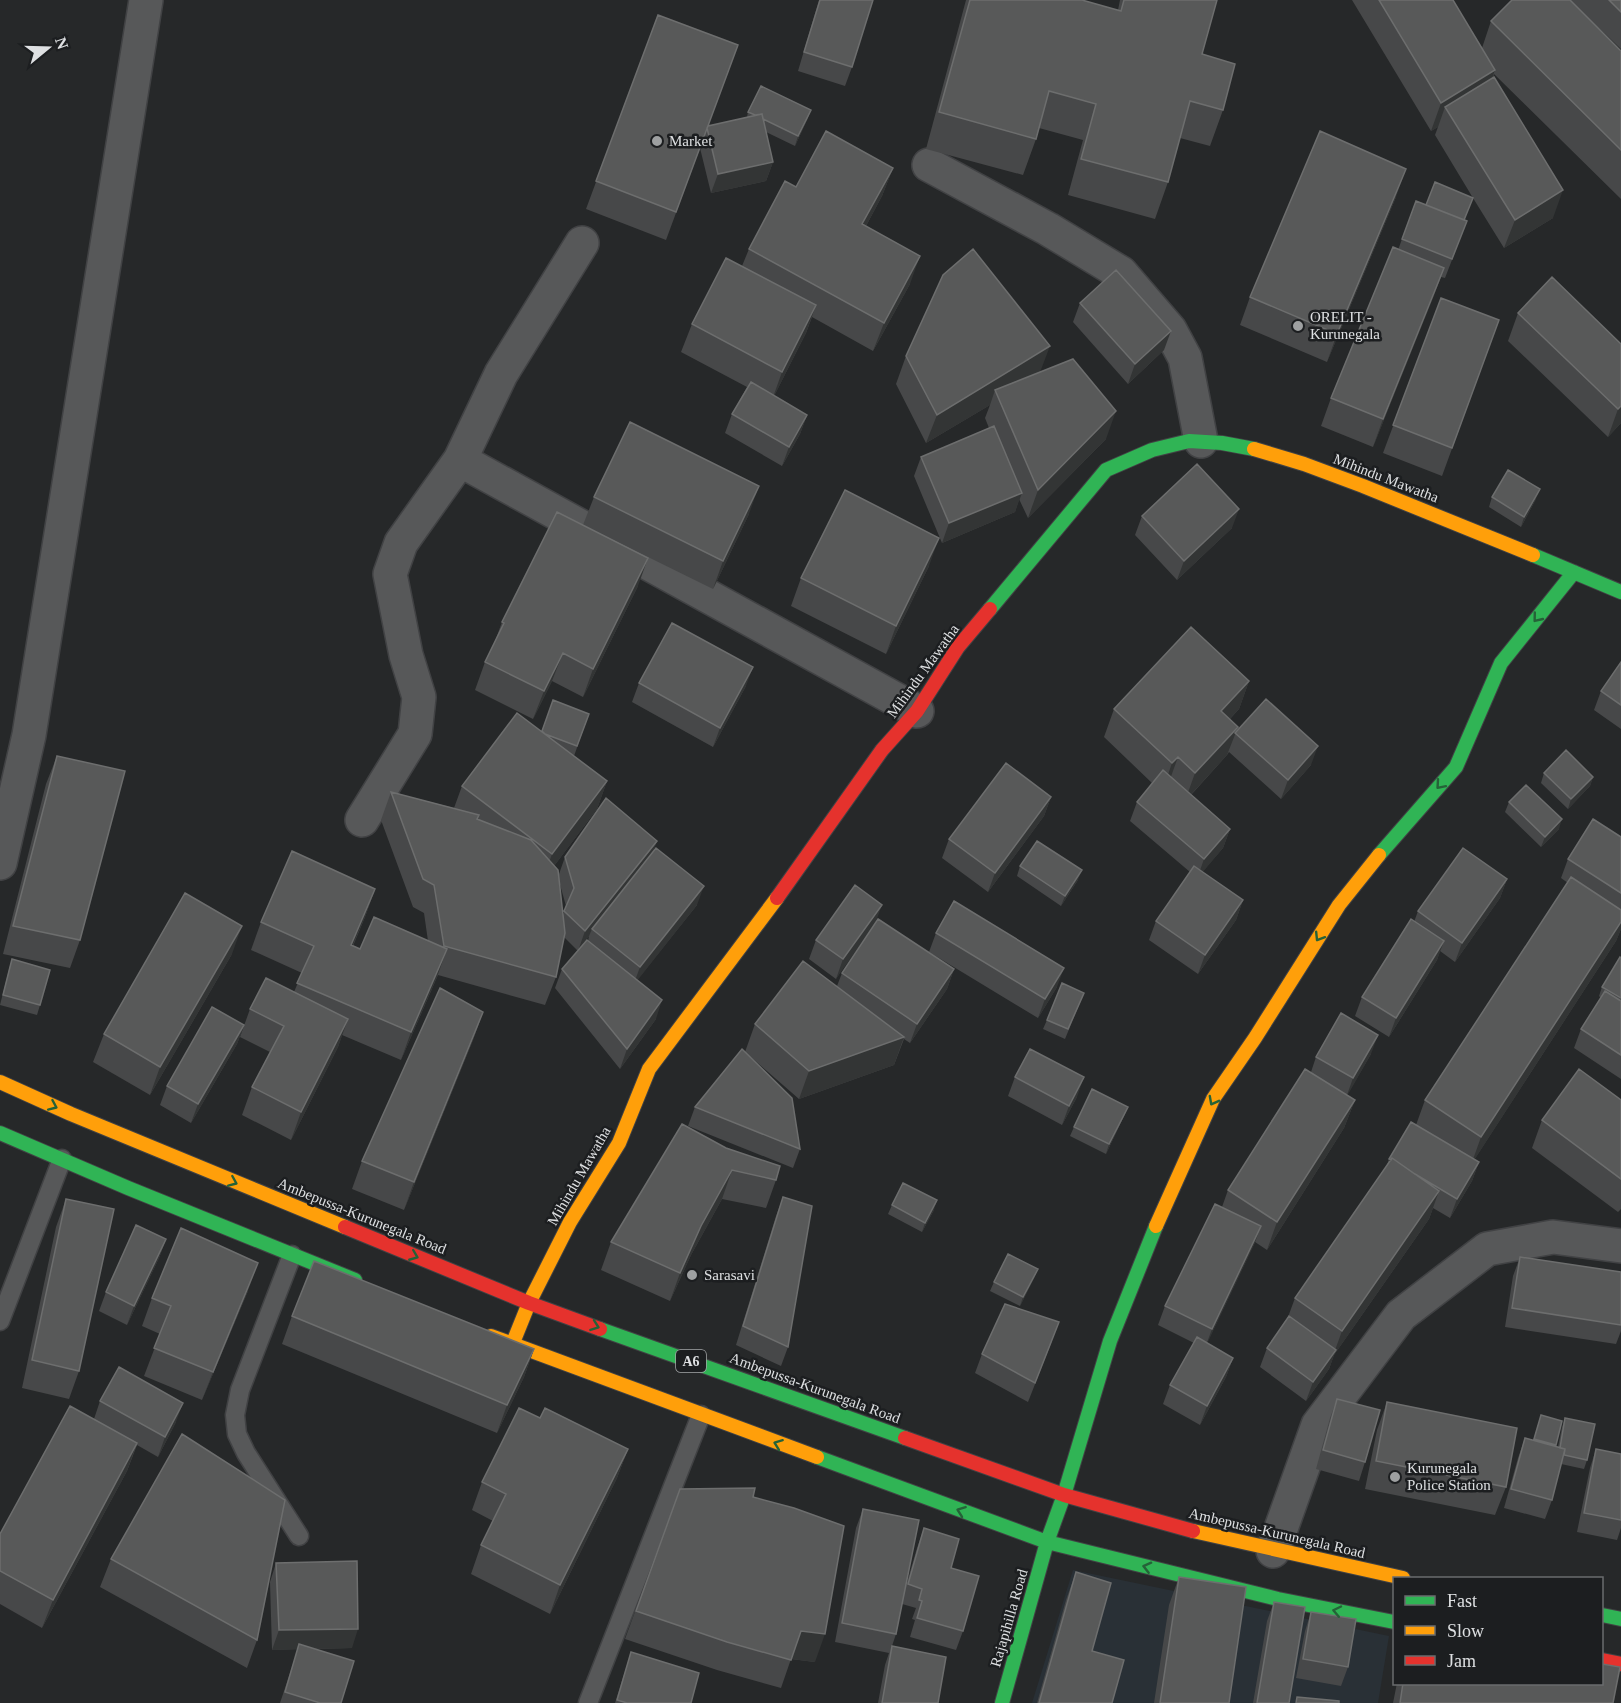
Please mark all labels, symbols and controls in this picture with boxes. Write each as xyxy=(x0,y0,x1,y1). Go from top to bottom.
north arrow xyxy=(18,18,78,78)
text: N xyxy=(52,35,72,52)
place label: Market xyxy=(669,133,713,149)
marker: Market xyxy=(650,134,664,148)
place label: ORELIT - Kurunegala xyxy=(1310,309,1380,342)
marker: ORELIT - Kurunegala xyxy=(1291,319,1305,333)
street label: Mihindu Mawatha xyxy=(1331,451,1441,506)
one-way arrow xyxy=(1534,611,1545,622)
street label: Mihindu Mawatha xyxy=(884,621,962,721)
one-way arrow xyxy=(1436,778,1447,789)
one-way arrow xyxy=(1315,931,1326,942)
one-way arrow xyxy=(1209,1095,1220,1105)
one-way arrow xyxy=(47,1099,58,1111)
street label: Mihindu Mawatha xyxy=(544,1124,614,1228)
one-way arrow xyxy=(227,1175,238,1187)
street label: Ambepussa-Kurunegala Road xyxy=(275,1175,449,1257)
one-way arrow xyxy=(407,1249,418,1261)
place label: Sarasavi xyxy=(704,1267,755,1283)
marker: Sarasavi xyxy=(685,1268,699,1282)
one-way arrow xyxy=(589,1319,600,1332)
road number: A6 xyxy=(676,1350,706,1372)
street label: Ambepussa-Kurunegala Road xyxy=(728,1350,903,1427)
one-way arrow xyxy=(773,1438,784,1451)
place label: Kurunegala Police Station xyxy=(1407,1460,1491,1493)
marker: Kurunegala Police Station xyxy=(1388,1470,1402,1484)
street label: Ambepussa-Kurunegala Road xyxy=(1187,1505,1367,1561)
one-way arrow xyxy=(956,1506,967,1519)
one-way arrow xyxy=(1142,1562,1152,1575)
street label: Rajapihilla Road xyxy=(987,1567,1031,1669)
legend xyxy=(1393,1577,1603,1685)
text: Fast xyxy=(1447,1591,1477,1611)
one-way arrow xyxy=(1332,1605,1342,1618)
text: Slow xyxy=(1447,1621,1484,1641)
text: Jam xyxy=(1447,1651,1476,1671)

